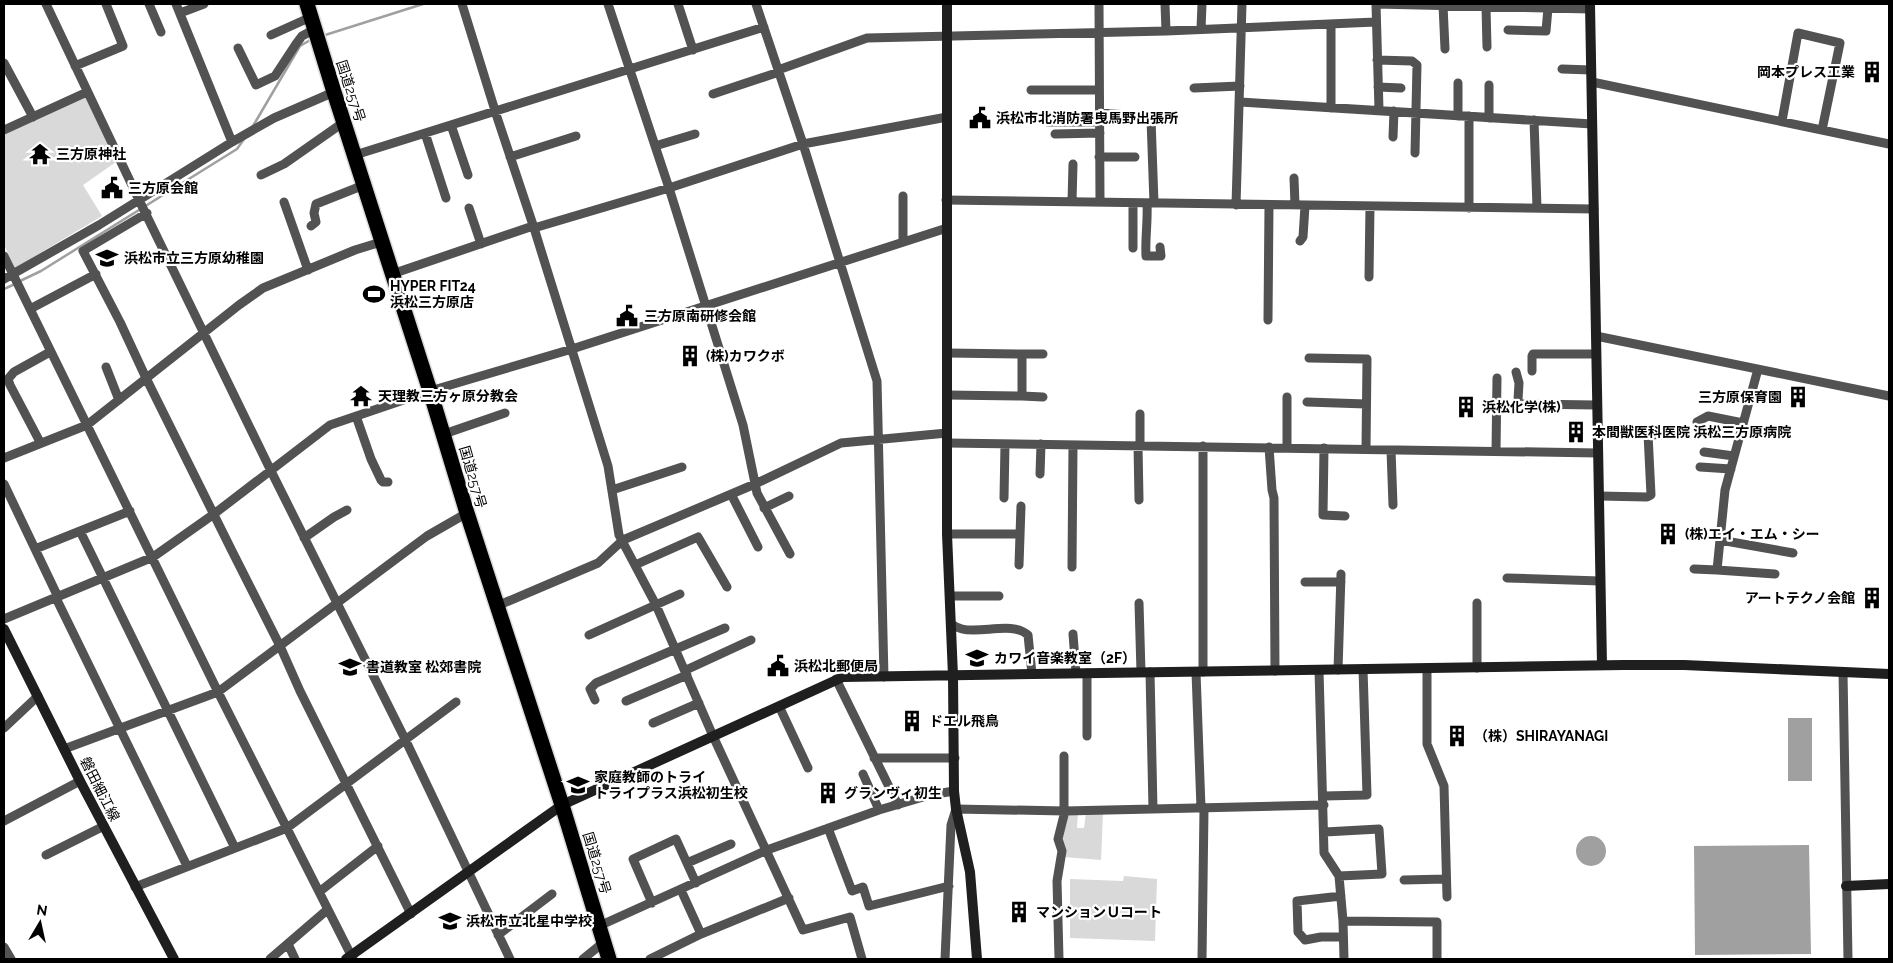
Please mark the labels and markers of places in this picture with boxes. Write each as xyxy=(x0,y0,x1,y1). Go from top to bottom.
building icon: 岡本プレス工業 xyxy=(1859,59,1885,85)
place label: 岡本プレス工業 xyxy=(1757,64,1855,80)
public building icon: 浜松市北消防署曳馬野出張所 xyxy=(967,105,993,131)
place label: 浜松市北消防署曳馬野出張所 xyxy=(996,110,1178,126)
temple icon: 三方原神社 xyxy=(27,141,53,167)
place label: 三方原神社 xyxy=(56,146,126,162)
public building icon: 三方原会館 xyxy=(99,175,125,201)
place label: 三方原会館 xyxy=(128,180,198,196)
school or university icon: 浜松市立三方原幼稚園 xyxy=(94,245,120,271)
place label: 浜松市立三方原幼稚園 xyxy=(124,250,264,266)
place label: HYPER FIT24 浜松三方原店 xyxy=(390,278,476,310)
sports icon: HYPER FIT24 浜松三方原店 xyxy=(361,281,387,307)
public building icon: 三方原南研修会館 xyxy=(614,303,640,329)
place label: 三方原南研修会館 xyxy=(644,308,756,324)
building icon: (株)カワクボ xyxy=(677,343,703,369)
place label: (株)カワクボ xyxy=(706,348,785,364)
temple icon: 天理教三方ヶ原分教会 xyxy=(348,383,374,409)
building icon: 三方原保育園 xyxy=(1785,384,1811,410)
place label: 天理教三方ヶ原分教会 xyxy=(378,388,518,404)
place label: 三方原保育園 xyxy=(1698,389,1782,405)
building icon: 浜松化学(株) xyxy=(1453,394,1479,420)
place label: 浜松化学(株) xyxy=(1482,399,1561,415)
building icon: 本間獣医科医院 浜松三方原病院 xyxy=(1563,419,1589,445)
place label: 本間獣医科医院 浜松三方原病院 xyxy=(1592,424,1791,440)
building icon: (株)エイ・エム・シー xyxy=(1655,521,1681,547)
place label: (株)エイ・エム・シー xyxy=(1685,526,1820,542)
building icon: アートテクノ会館 xyxy=(1859,585,1885,611)
place label: アートテクノ会館 xyxy=(1745,590,1855,606)
school or university icon: カワイ音楽教室（2F） xyxy=(964,645,990,671)
place label: カワイ音楽教室（2F） xyxy=(994,650,1136,666)
public building icon: 浜松北郵便局 xyxy=(765,653,791,679)
school or university icon: 書道教室 松郊書院 xyxy=(337,654,363,680)
place label: 浜松北郵便局 xyxy=(794,658,878,674)
place label: 書道教室 松郊書院 xyxy=(366,659,481,675)
building icon: ドエル飛鳥 xyxy=(899,708,925,734)
place label: ドエル飛鳥 xyxy=(929,713,999,729)
building icon: （株）SHIRAYANAGI xyxy=(1444,723,1470,749)
place label: （株）SHIRAYANAGI xyxy=(1474,728,1608,744)
place label: 家庭教師のトライ トライプラス浜松初生校 xyxy=(594,769,748,801)
school or university icon: 家庭教師のトライ トライプラス浜松初生校 xyxy=(565,772,591,798)
building icon: グランヴィ初生 xyxy=(815,780,841,806)
place label: グランヴィ初生 xyxy=(844,785,942,801)
building icon: マンションＵコート xyxy=(1006,899,1032,925)
place label: マンションＵコート xyxy=(1036,904,1162,920)
school or university icon: 浜松市立北星中学校 xyxy=(437,908,463,934)
place label: 浜松市立北星中学校 xyxy=(466,913,592,929)

